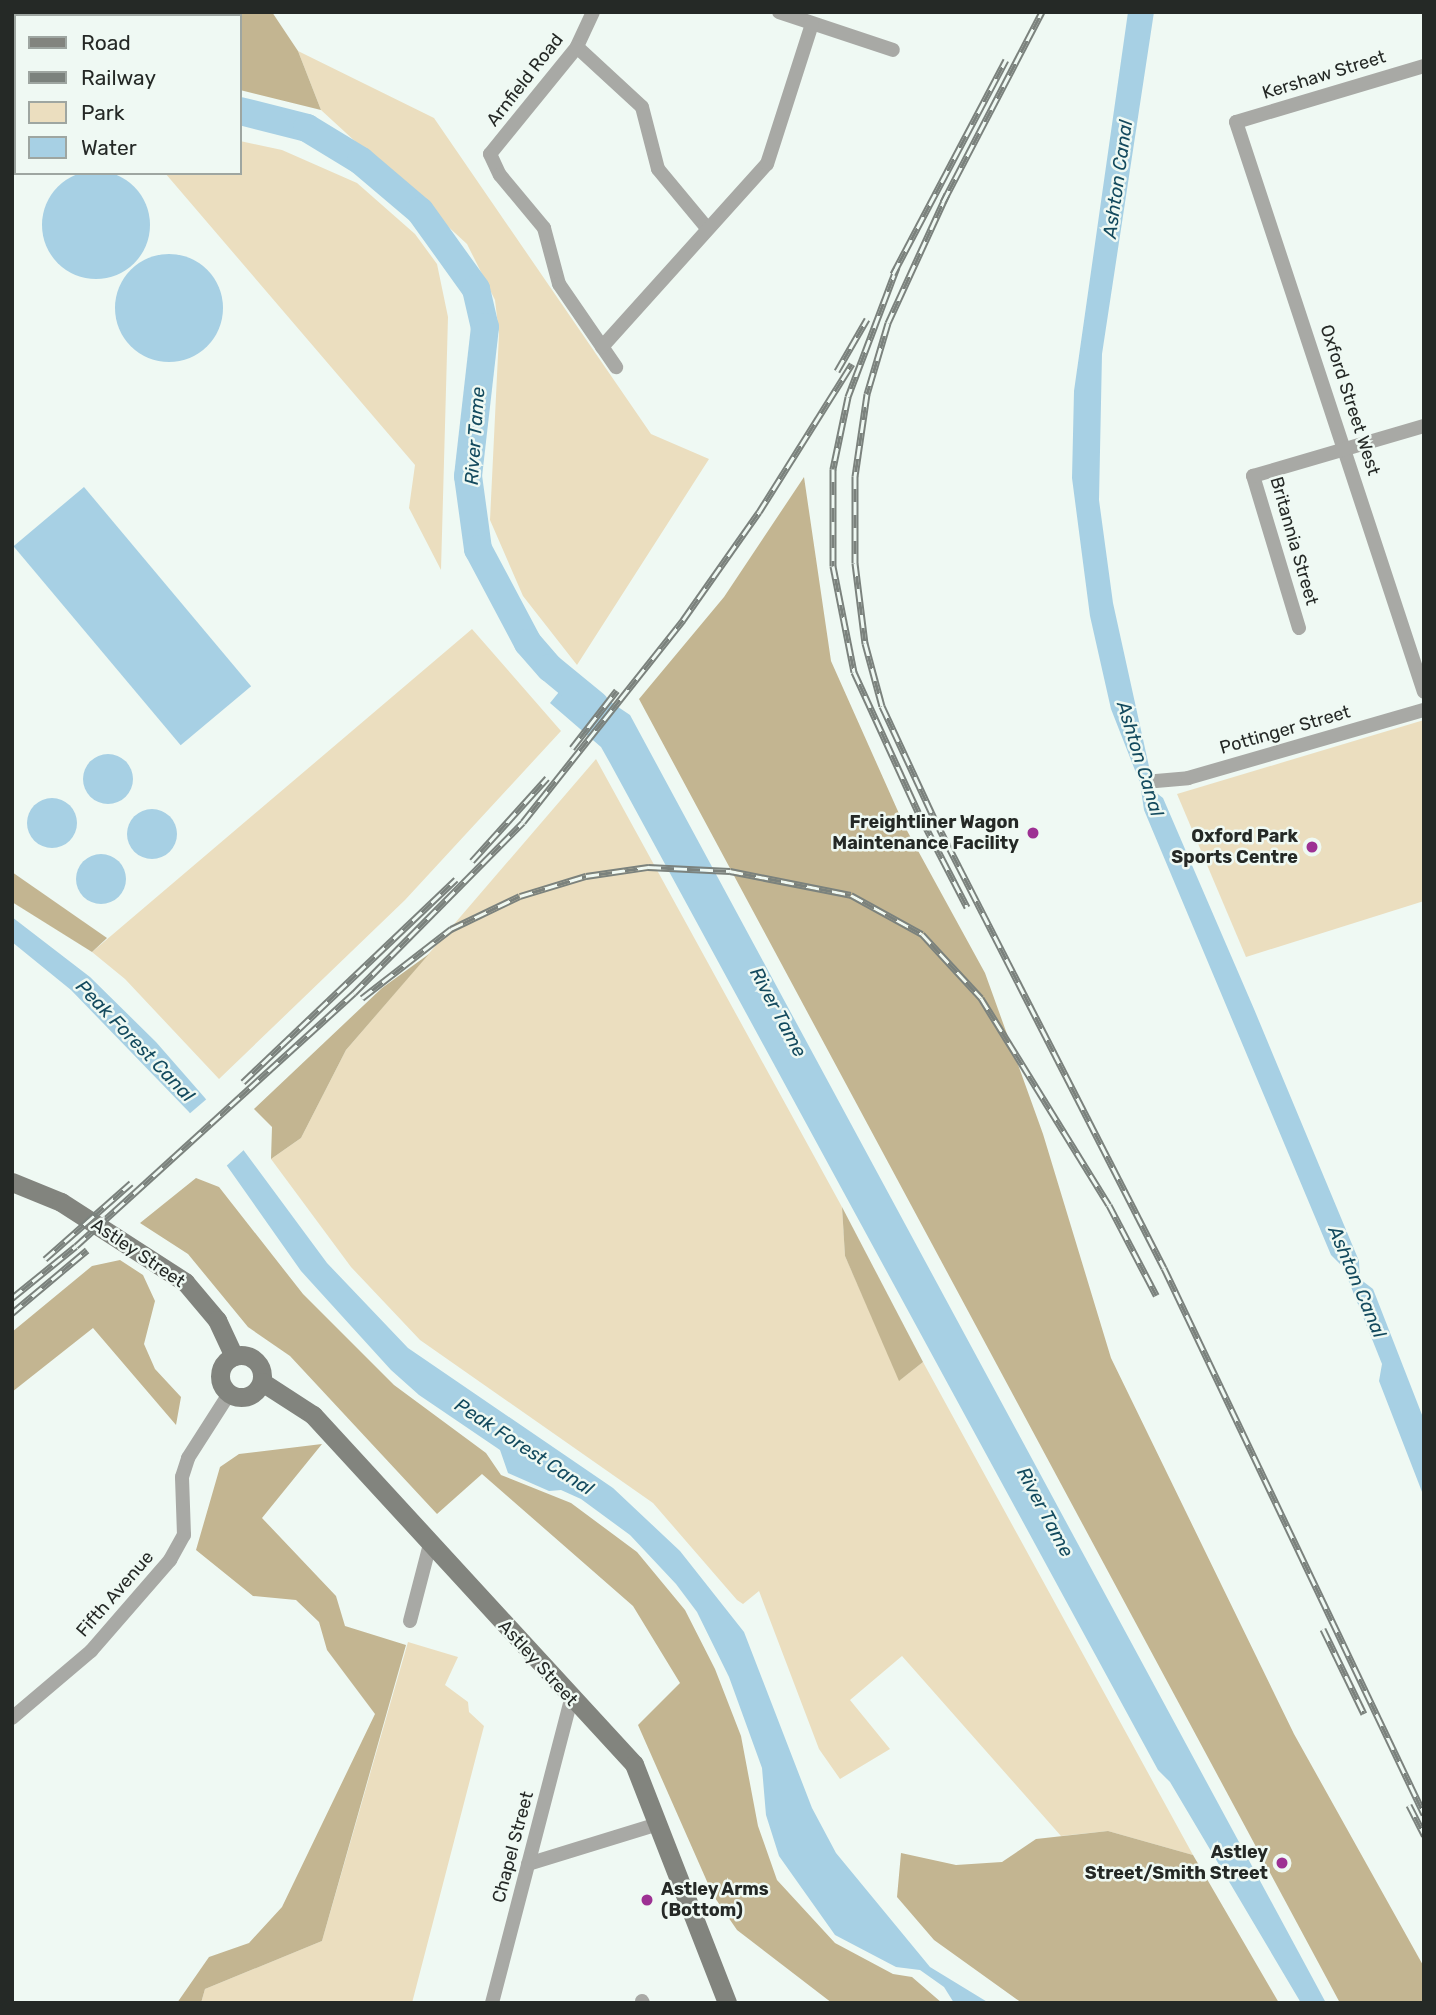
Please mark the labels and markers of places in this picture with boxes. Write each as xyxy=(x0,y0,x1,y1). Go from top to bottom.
place label: Freightliner Wagon Maintenance Facility xyxy=(832,812,1019,854)
marker: Freightliner Wagon Maintenance Facility xyxy=(1025,825,1041,841)
place label: Oxford Park Sports Centre xyxy=(1171,826,1298,868)
marker: Oxford Park Sports Centre xyxy=(1304,839,1320,855)
place label: Astley Street/Smith Street xyxy=(1085,1842,1268,1884)
marker: Astley Street/Smith Street xyxy=(1274,1855,1290,1871)
place label: Astley Arms (Bottom) xyxy=(661,1879,770,1922)
marker: Astley Arms (Bottom) xyxy=(639,1892,655,1908)

